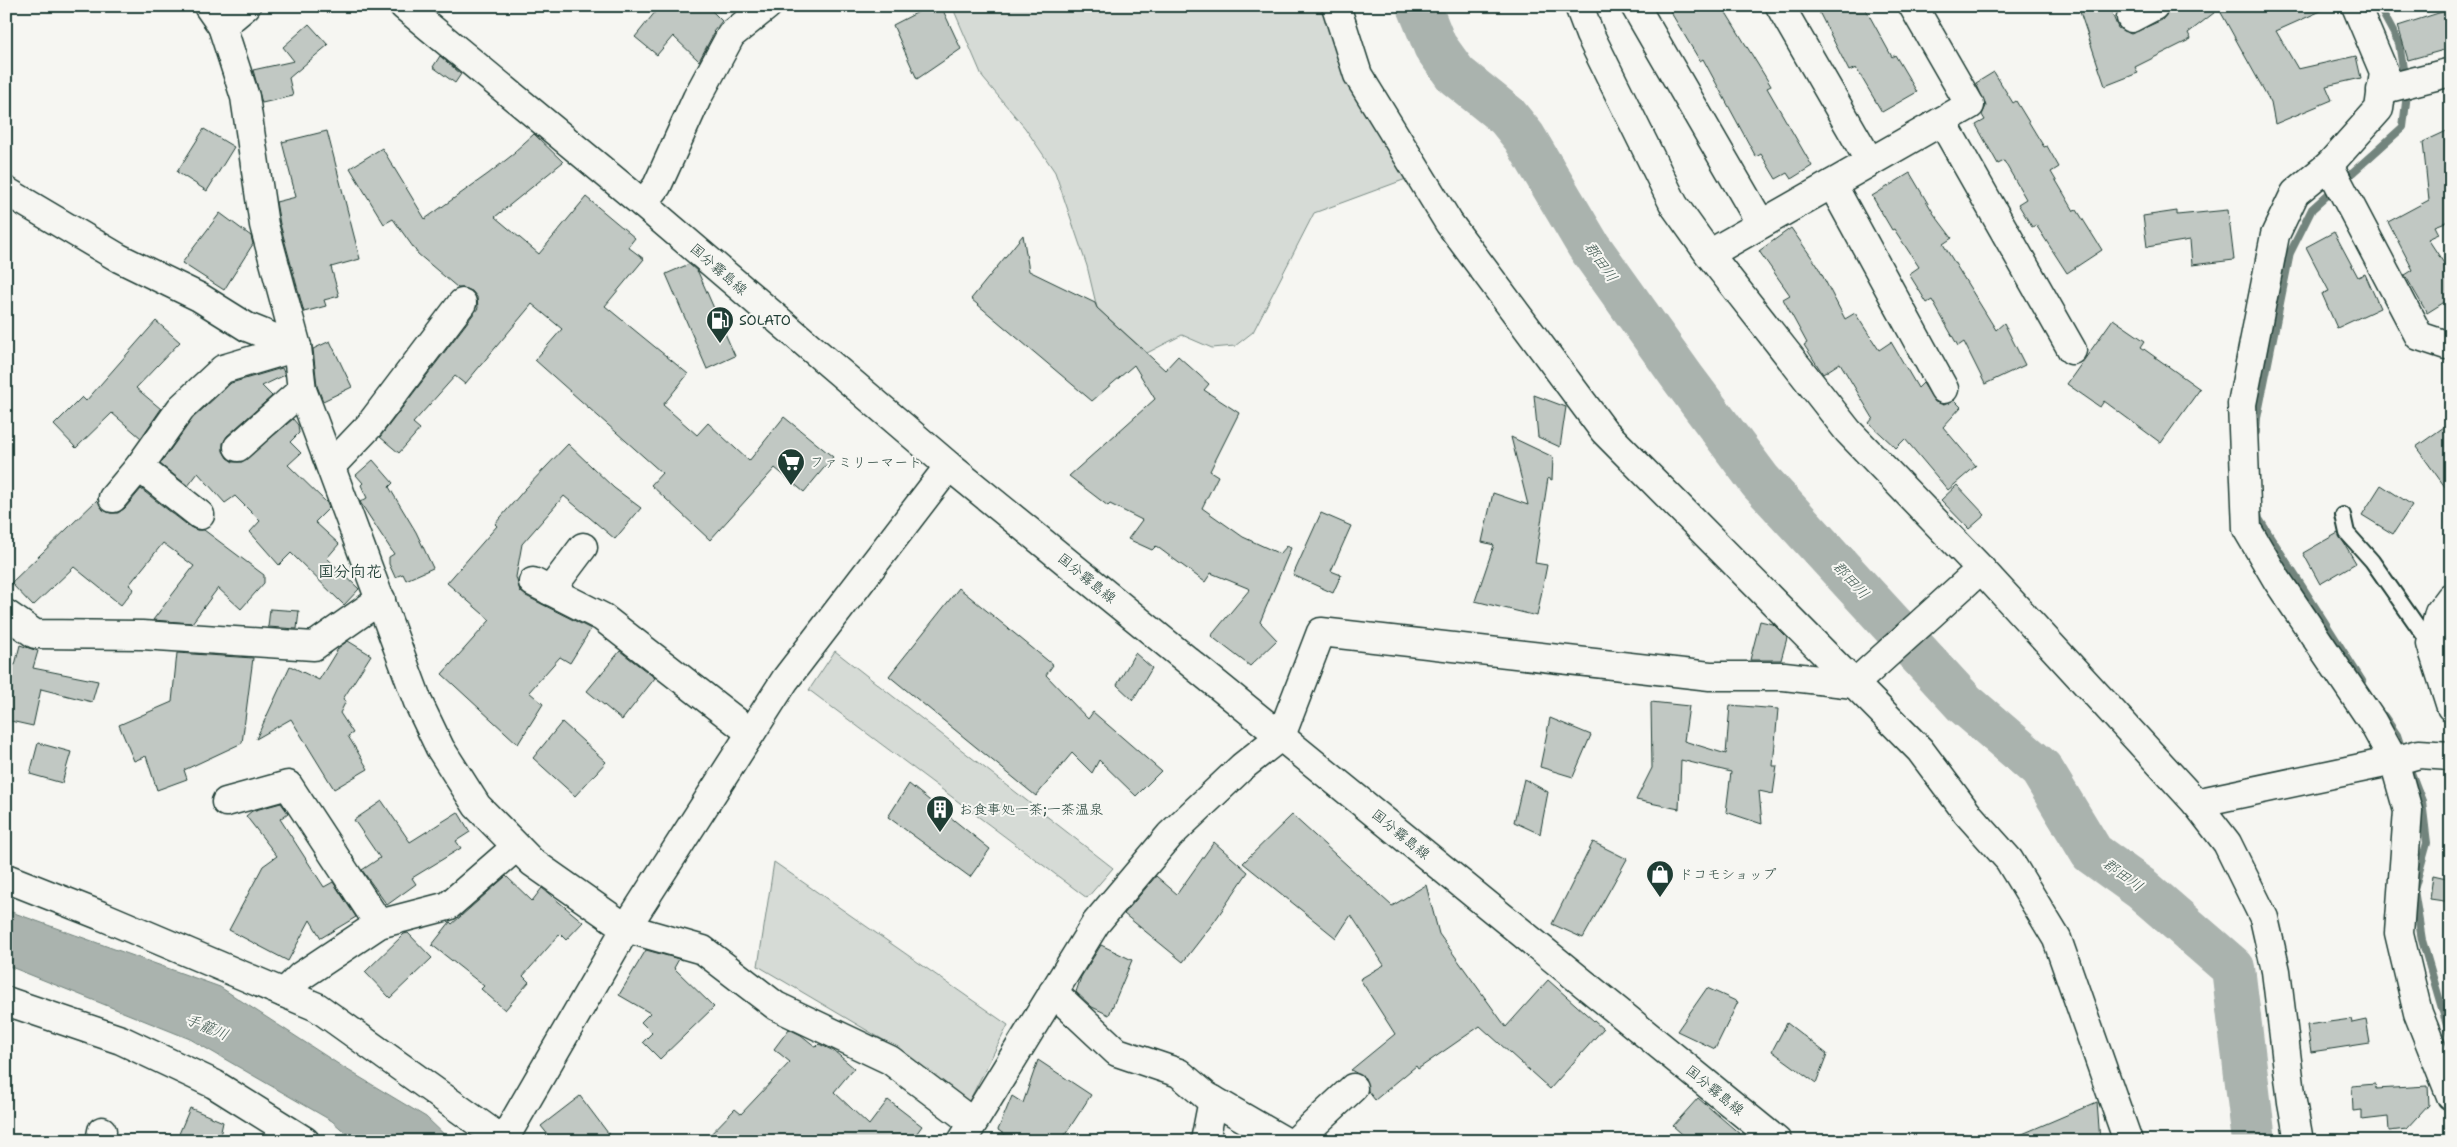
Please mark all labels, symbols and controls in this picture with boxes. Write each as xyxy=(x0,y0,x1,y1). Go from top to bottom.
water label: 郡田川 xyxy=(1580,238,1622,286)
street label: 国分霧島線 xyxy=(687,239,751,299)
fuel station icon: SOLATO xyxy=(705,305,735,344)
place label: SOLATO xyxy=(739,311,791,329)
supermarket icon: ファミリーマート xyxy=(776,447,806,486)
place label: ファミリーマート xyxy=(810,453,922,471)
street label: 国分霧島線 xyxy=(1054,549,1120,607)
water label: 郡田川 xyxy=(1828,557,1874,603)
district label: 国分向花 xyxy=(318,561,382,582)
building icon: お食事処一茶;一茶温泉 xyxy=(925,794,955,833)
place label: お食事処一茶;一茶温泉 xyxy=(959,800,1103,818)
street label: 国分霧島線 xyxy=(1368,805,1434,863)
water label: 郡田川 xyxy=(2099,854,2147,896)
shop icon: ドコモショップ xyxy=(1645,859,1675,898)
place label: ドコモショップ xyxy=(1679,865,1776,883)
water label: 手籠川 xyxy=(182,1009,232,1045)
street label: 国分霧島線 xyxy=(1682,1061,1748,1119)

